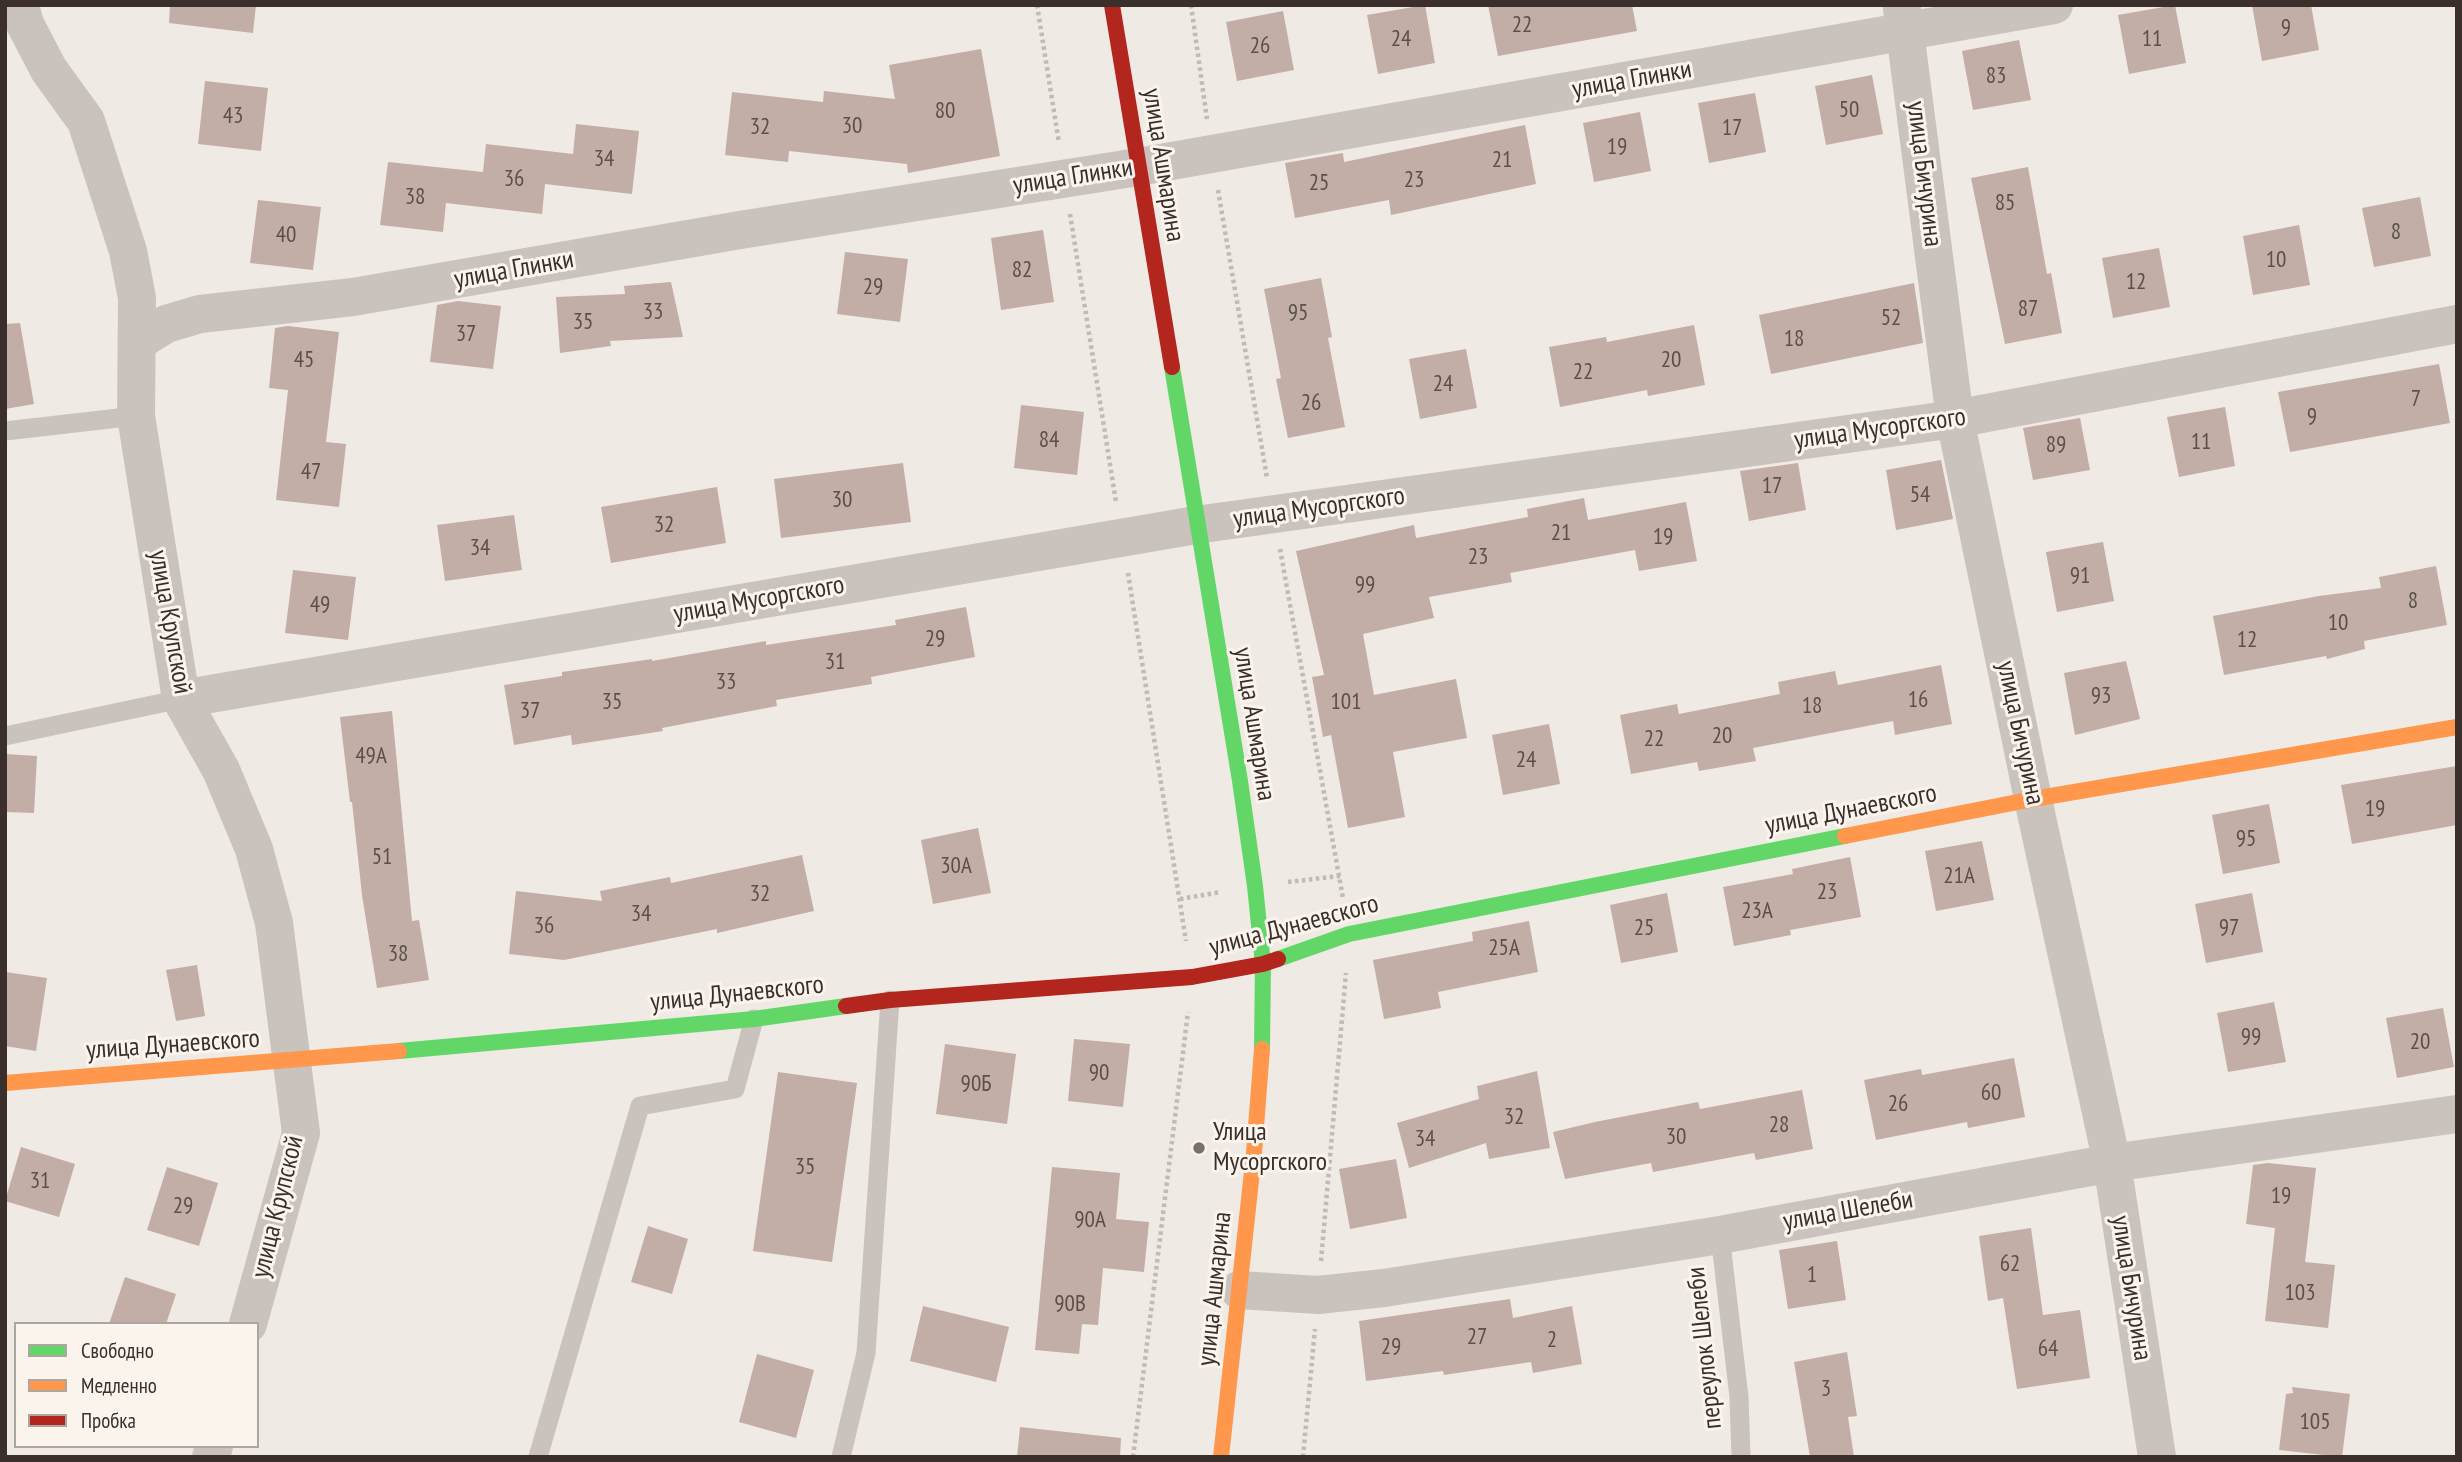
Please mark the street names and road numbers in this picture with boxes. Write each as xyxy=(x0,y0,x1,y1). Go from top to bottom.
street label: улица Глинки xyxy=(1570,54,1694,106)
street label: улица Ашмарина xyxy=(1135,86,1191,244)
street label: улица Бичурина xyxy=(1900,99,1948,249)
street label: улица Глинки xyxy=(1011,152,1135,202)
street label: улица Глинки xyxy=(452,244,576,296)
street label: улица Мусоргского xyxy=(1792,402,1968,456)
street label: улица Мусоргского xyxy=(1231,481,1407,535)
street label: улица Крупской xyxy=(142,548,198,696)
street label: улица Мусоргского xyxy=(671,570,847,630)
street label: улица Ашмарина xyxy=(1226,645,1282,803)
street label: улица Бичурина xyxy=(1990,658,2050,808)
street label: улица Дунаевского xyxy=(1763,778,1939,842)
street label: улица Дунаевского xyxy=(1206,888,1382,964)
street label: улица Дунаевского xyxy=(649,969,825,1019)
street label: улица Дунаевского xyxy=(85,1023,261,1067)
street label: улица Крупской xyxy=(245,1133,311,1281)
street label: улица Шелеби xyxy=(1781,1184,1915,1238)
street label: улица Ашмарина xyxy=(1191,1210,1239,1368)
street label: улица Бичурина xyxy=(2104,1213,2158,1363)
street label: переулок Шелеби xyxy=(1681,1265,1729,1431)

